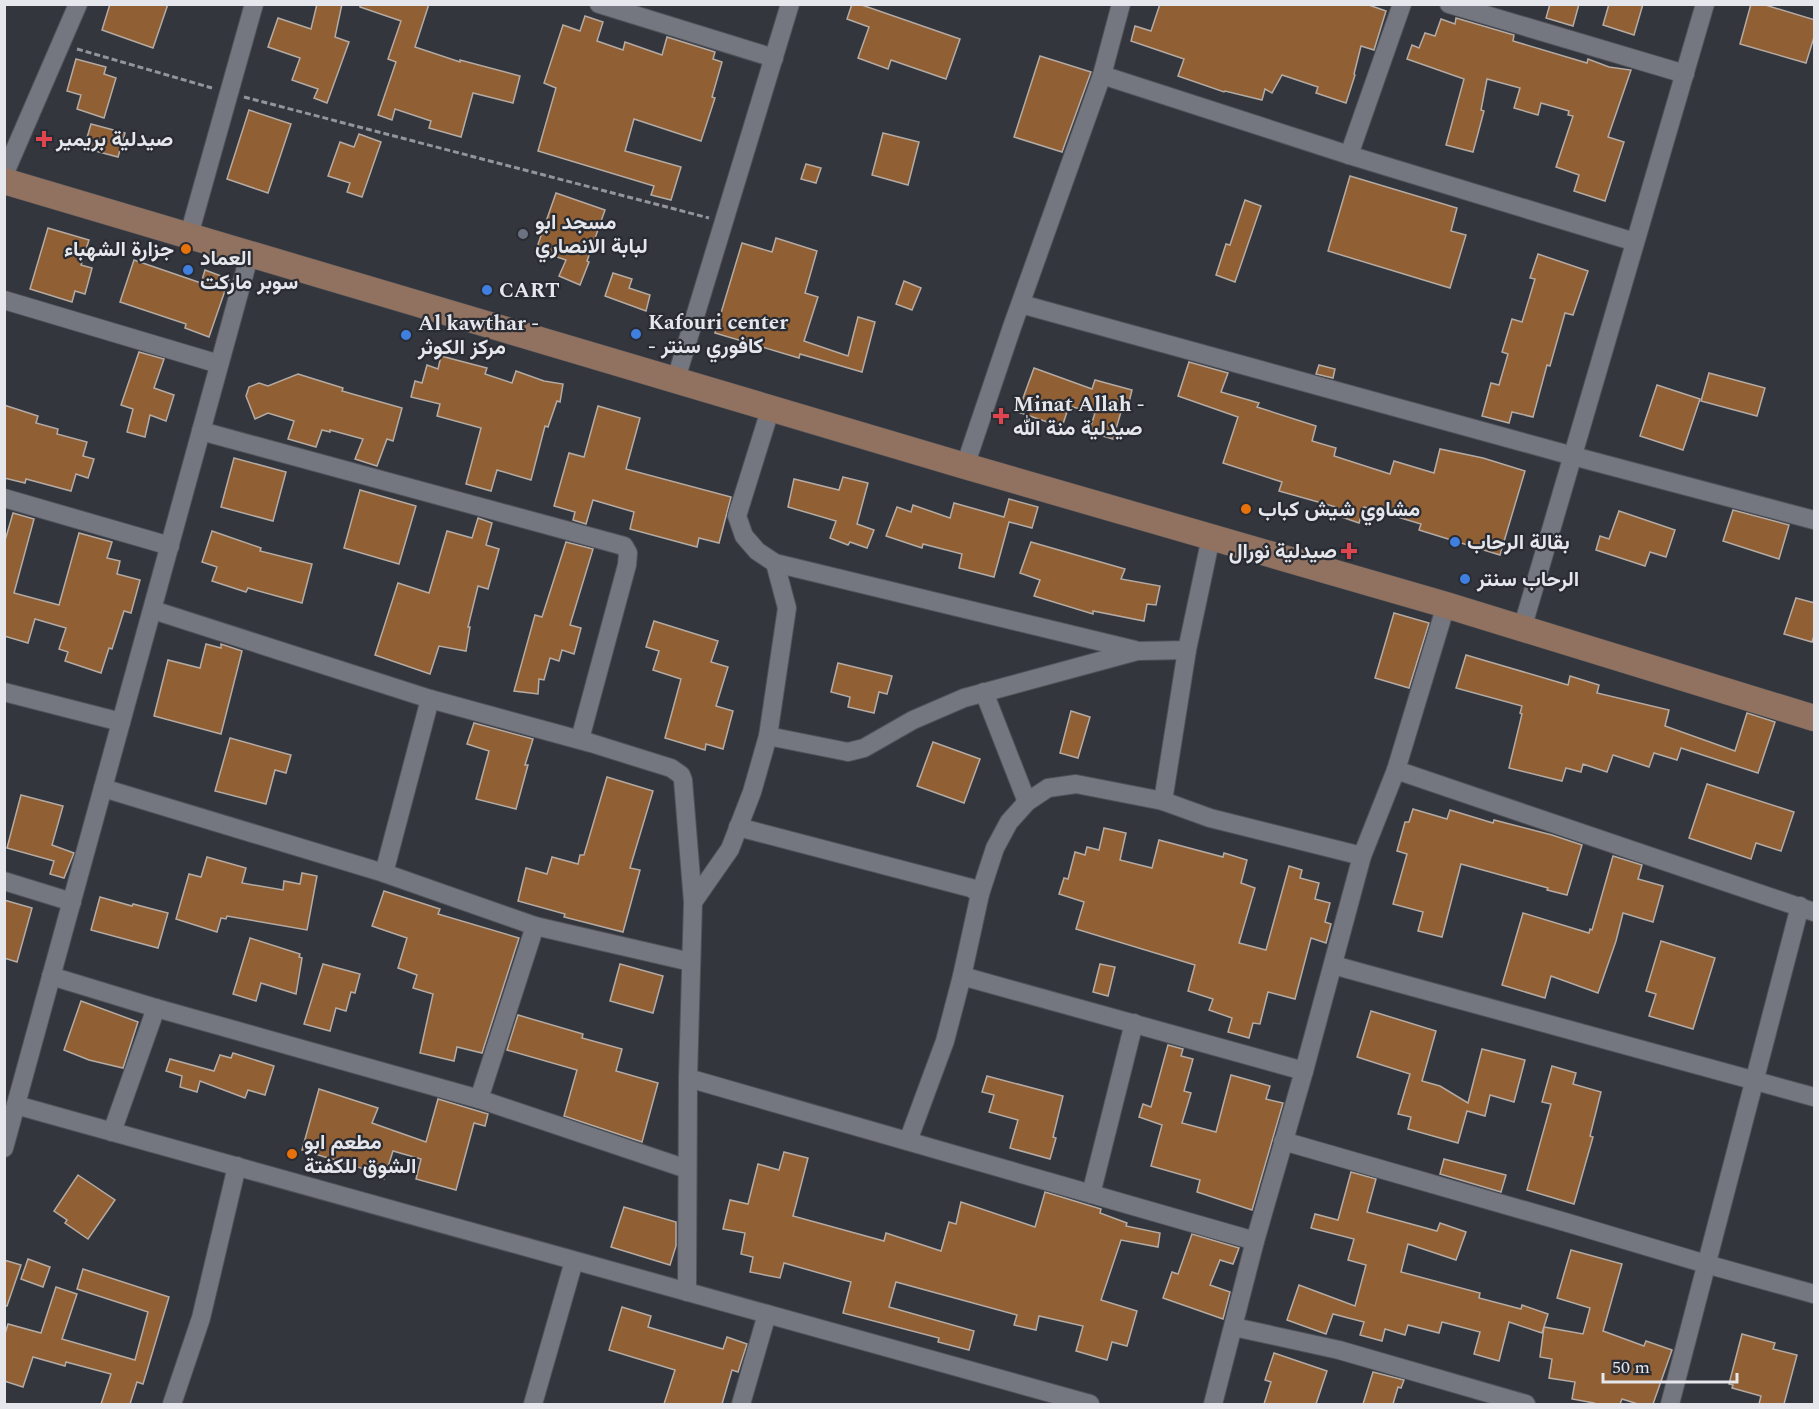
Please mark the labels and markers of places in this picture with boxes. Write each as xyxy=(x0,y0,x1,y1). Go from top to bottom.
place label: صيدلية بريمير xyxy=(55,124,173,156)
marker: صيدلية بريمير xyxy=(37,132,51,146)
place label: مسجد ابو لبابة الانصاري xyxy=(535,207,648,263)
marker: مسجد ابو لبابة الانصاري xyxy=(516,227,530,241)
place label: جزارة الشهباء xyxy=(64,234,174,266)
marker: جزارة الشهباء xyxy=(179,242,193,256)
place label: العماد سوبر ماركت xyxy=(200,243,298,299)
marker: العماد سوبر ماركت xyxy=(181,263,195,277)
place label: CART xyxy=(499,275,560,307)
marker: CART xyxy=(480,283,494,297)
place label: Kafouri center - كافوري سنتر xyxy=(648,307,788,363)
place label: Al kawthar - مركز الكوثر xyxy=(417,308,539,364)
marker: Kafouri center - كافوري سنتر xyxy=(629,327,643,341)
marker: Al kawthar - مركز الكوثر xyxy=(399,328,413,342)
place label: Minat Allah - صيدلية منة الله xyxy=(1013,389,1145,445)
marker: Minat Allah - صيدلية منة الله xyxy=(994,409,1008,423)
place label: مشاوي شيش كباب xyxy=(1258,494,1420,526)
marker: مشاوي شيش كباب xyxy=(1239,502,1253,516)
place label: بقالة الرحاب xyxy=(1467,527,1570,559)
marker: بقالة الرحاب xyxy=(1448,535,1462,549)
place label: صيدلية نورال xyxy=(1229,536,1337,568)
marker: صيدلية نورال xyxy=(1342,544,1356,558)
place label: الرحاب سنتر xyxy=(1476,564,1579,596)
marker: الرحاب سنتر xyxy=(1458,572,1472,586)
place label: مطعم ابو الشوق للكفتة xyxy=(304,1127,417,1183)
marker: مطعم ابو الشوق للكفتة xyxy=(285,1147,299,1161)

